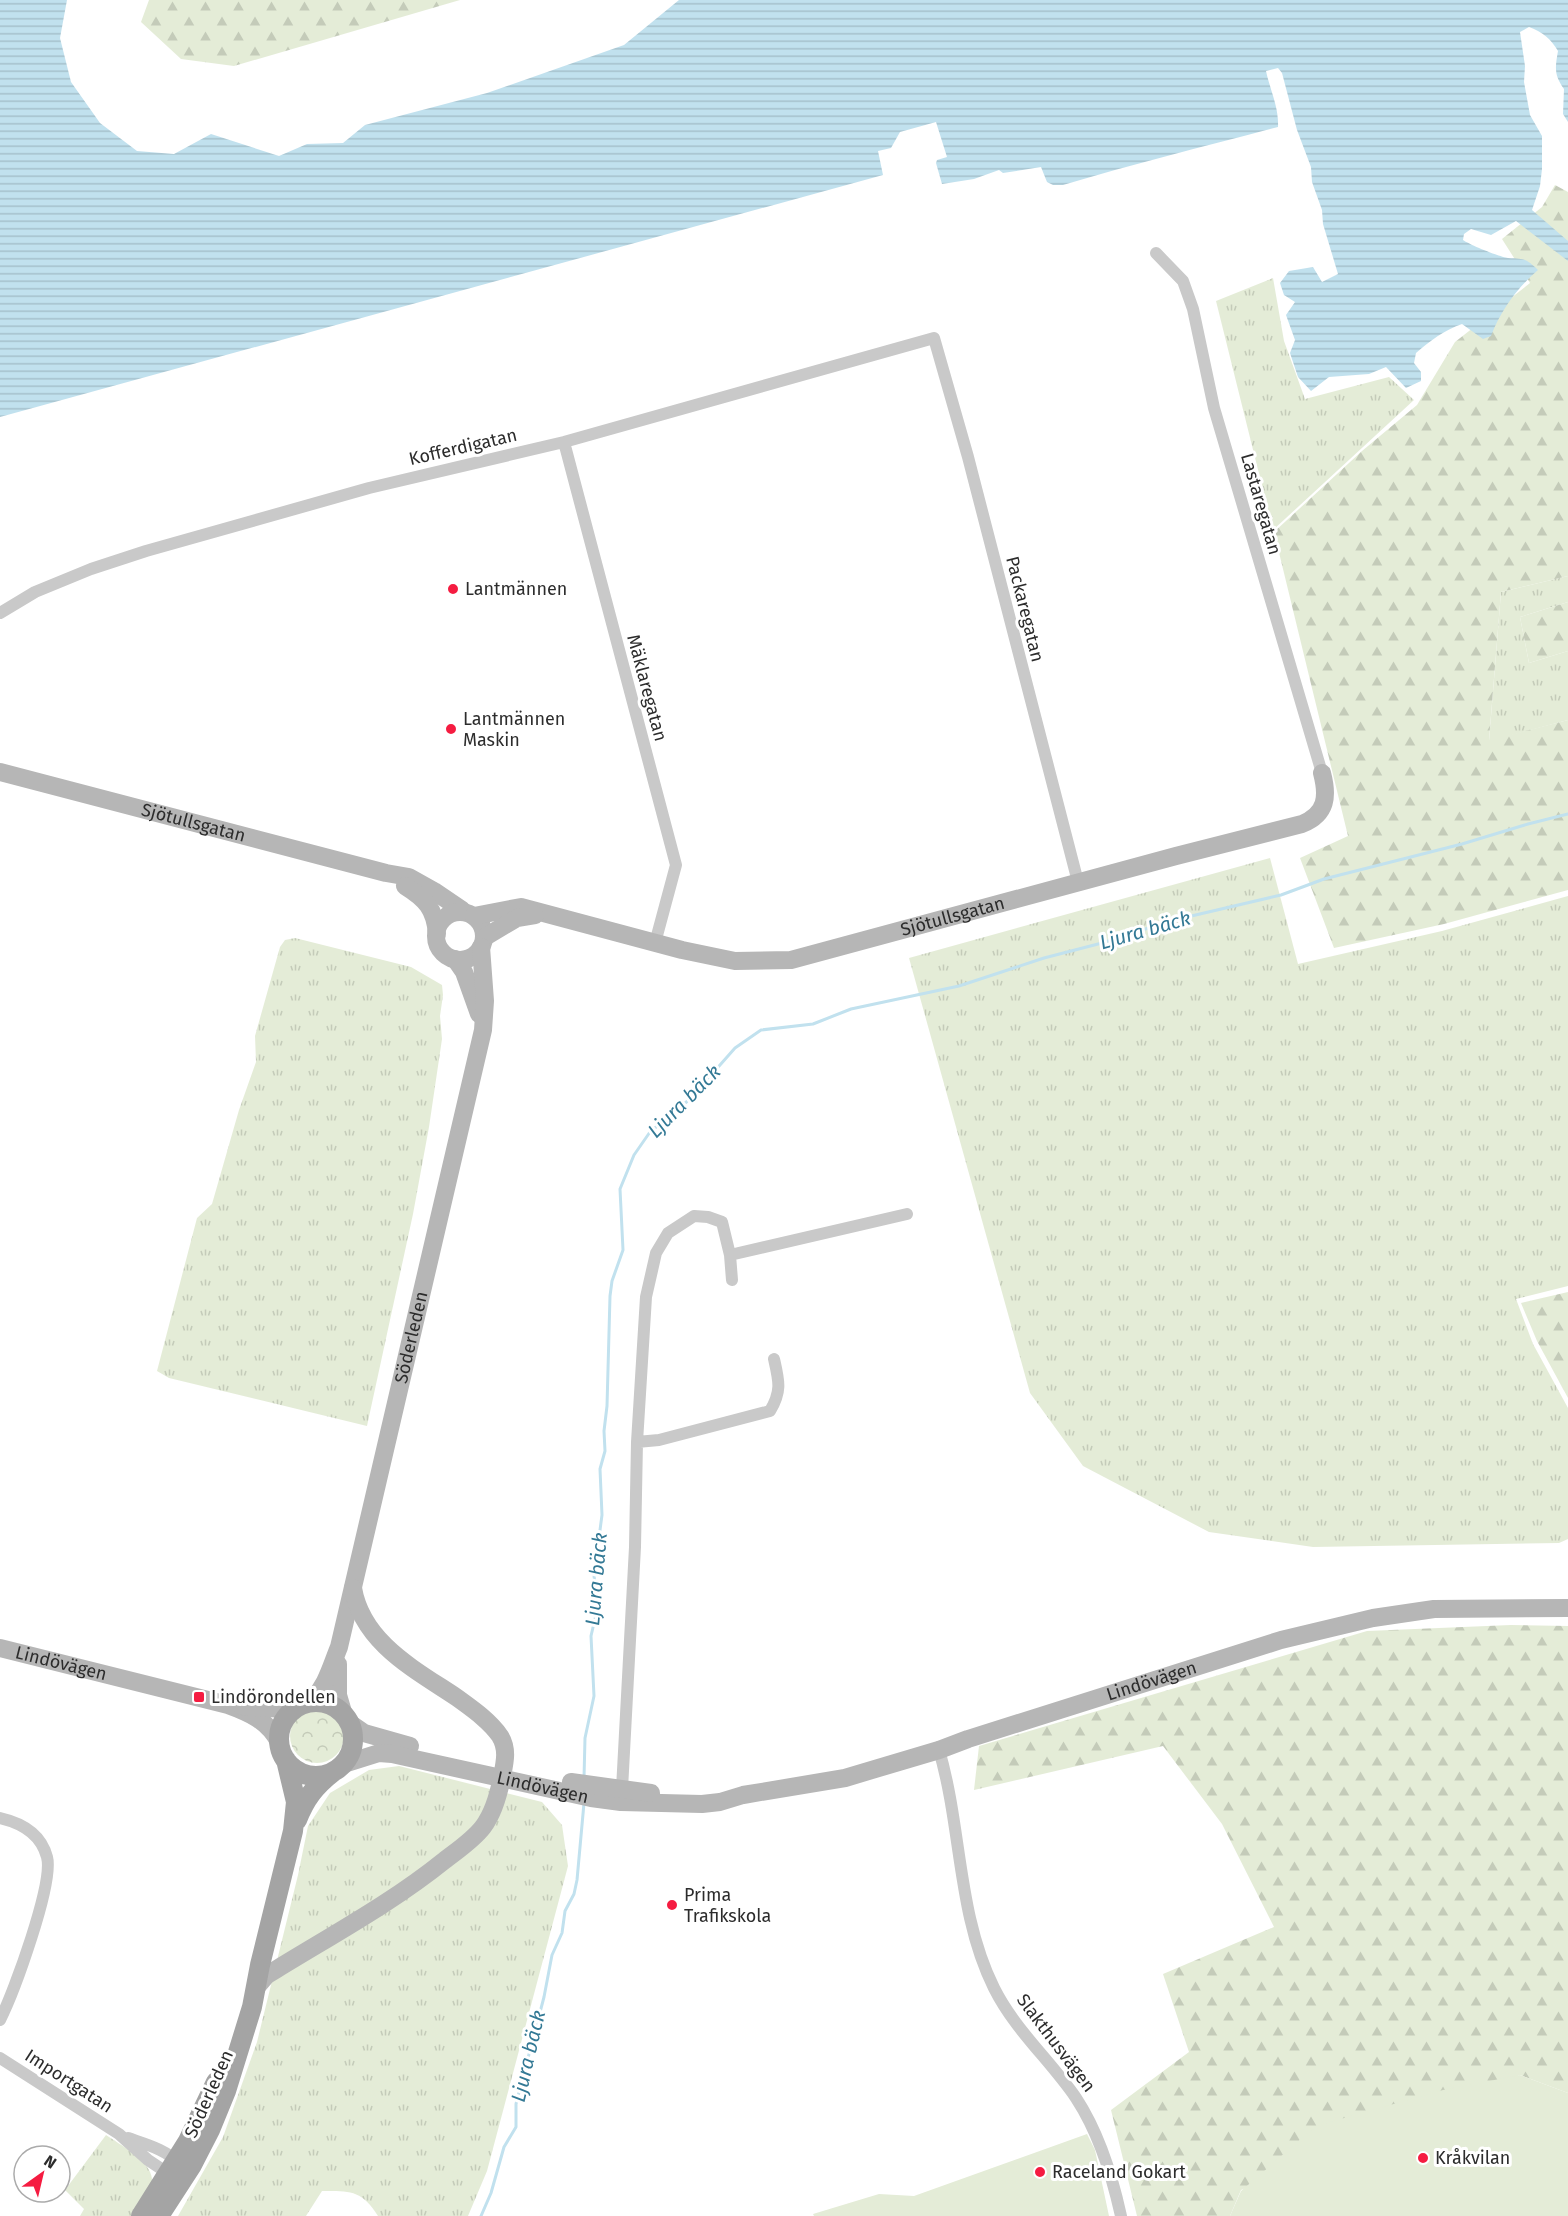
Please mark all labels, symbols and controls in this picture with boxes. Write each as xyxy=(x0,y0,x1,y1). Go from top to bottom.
street label: Kofferdigatan xyxy=(407,424,519,470)
street label: Lastaregatan xyxy=(1236,451,1286,557)
street label: Packaregatan xyxy=(1001,554,1049,664)
place label: Lantmännen xyxy=(465,578,567,600)
marker: Lantmännen xyxy=(446,582,460,596)
street label: Mäklaregatan xyxy=(622,632,672,744)
place label: Lantmännen Maskin xyxy=(463,708,565,751)
marker: Lantmännen Maskin xyxy=(444,722,458,736)
street label: Sjötullsgatan xyxy=(139,798,248,847)
street label: Sjötullsgatan xyxy=(898,892,1007,941)
water label: Ljura bäck xyxy=(1097,906,1193,954)
water label: Ljura bäck xyxy=(642,1059,726,1143)
street label: Söderleden xyxy=(390,1289,433,1386)
water label: Ljura bäck xyxy=(580,1531,612,1627)
street label: Lindövägen xyxy=(13,1641,109,1685)
street label: Lindövägen xyxy=(1104,1656,1199,1706)
place label: Lindörondellen xyxy=(211,1686,336,1708)
marker: Lindörondellen xyxy=(192,1690,206,1704)
street label: Lindövägen xyxy=(495,1766,591,1808)
place label: Prima Trafikskola xyxy=(684,1884,771,1927)
marker: Prima Trafikskola xyxy=(665,1898,679,1912)
street label: Slakthusvägen xyxy=(1012,1990,1100,2096)
water label: Ljura bäck xyxy=(506,2008,550,2104)
street label: Importgatan xyxy=(21,2044,117,2118)
street label: Söderleden xyxy=(180,2047,238,2141)
north arrow xyxy=(12,2144,72,2204)
place label: Kråkvilan xyxy=(1435,2147,1510,2169)
text: N xyxy=(40,2151,60,2173)
marker: Kråkvilan xyxy=(1416,2151,1430,2165)
place label: Raceland Gokart xyxy=(1052,2161,1186,2183)
marker: Raceland Gokart xyxy=(1033,2165,1047,2179)

